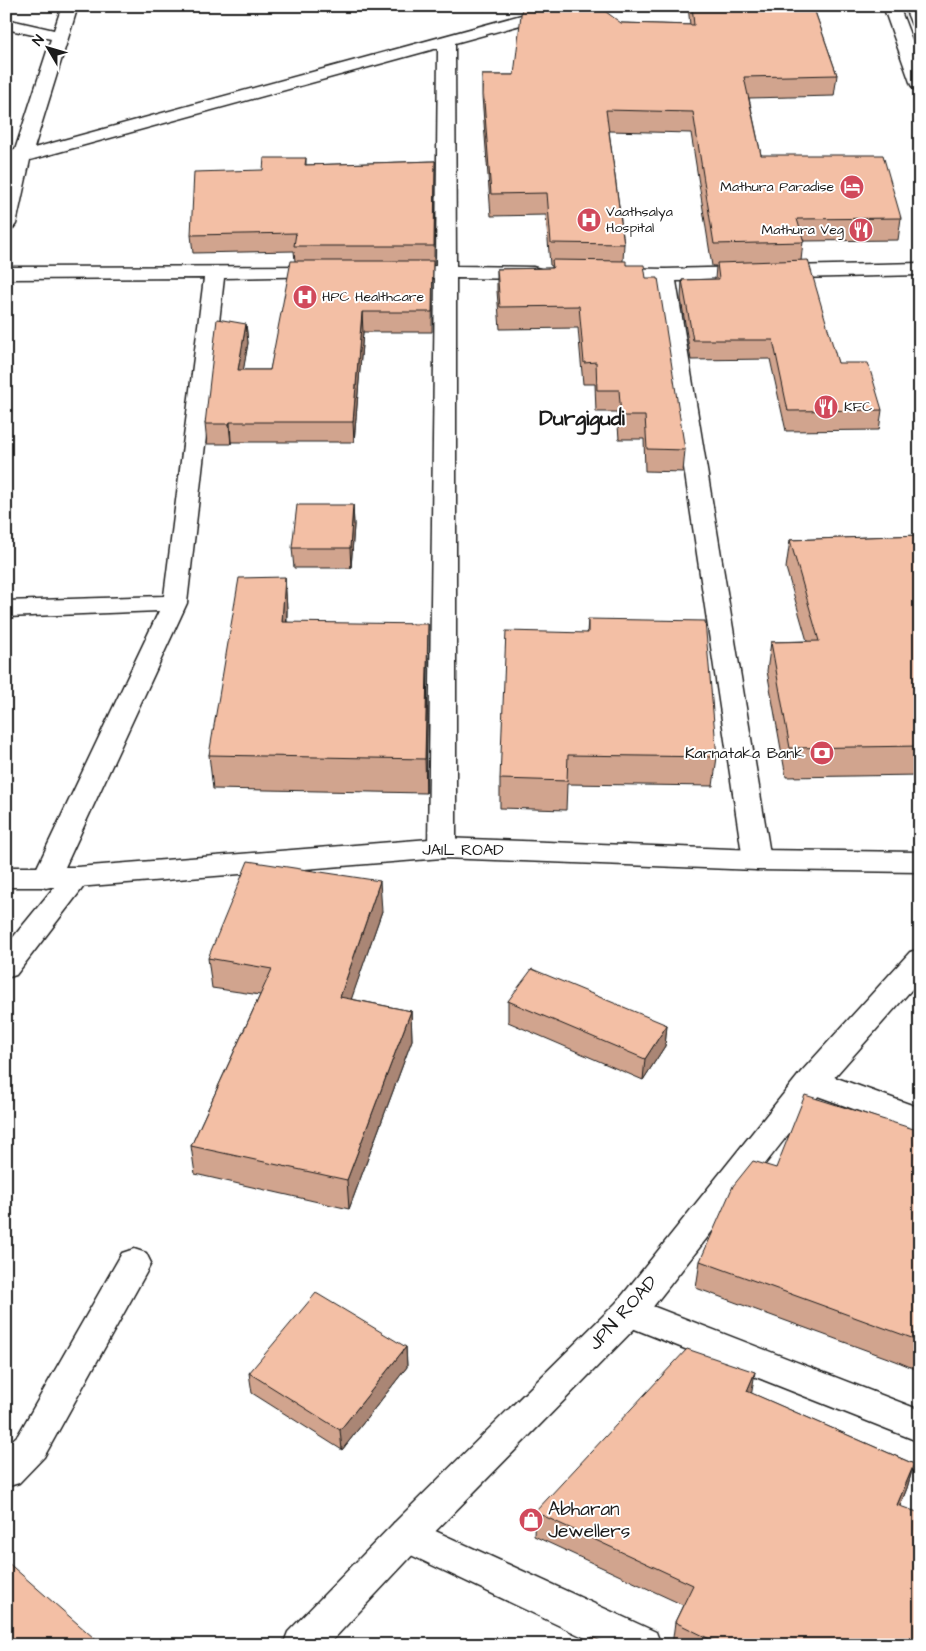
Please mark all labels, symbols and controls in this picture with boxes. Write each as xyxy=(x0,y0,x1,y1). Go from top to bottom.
north arrow xyxy=(22,22,72,72)
text: N xyxy=(28,31,49,50)
hotel icon: Mathura Paradise xyxy=(839,174,865,200)
place label: Mathura Paradise xyxy=(720,177,834,197)
place label: Vaathsalya Hospital xyxy=(606,202,673,238)
hospital icon: Vaathsalya Hospital xyxy=(576,207,602,233)
restaurant icon: Mathura Veg xyxy=(848,217,874,243)
place label: Mathura Veg xyxy=(762,220,844,240)
hospital icon: HPC Healthcare xyxy=(292,284,318,310)
place label: HPC Healthcare xyxy=(322,287,425,307)
restaurant icon: KFC xyxy=(813,394,839,420)
place label: KFC xyxy=(844,397,872,417)
district label: Durgigudi xyxy=(539,404,625,435)
bank icon: Karnataka Bank xyxy=(809,740,835,766)
place label: Karnataka Bank xyxy=(685,742,804,764)
street label: JAIL ROAD xyxy=(422,839,504,861)
street label: JPN ROAD xyxy=(582,1270,664,1356)
place label: Abharan Jewellers xyxy=(548,1496,630,1545)
shop icon: Abharan Jewellers xyxy=(518,1507,544,1533)

